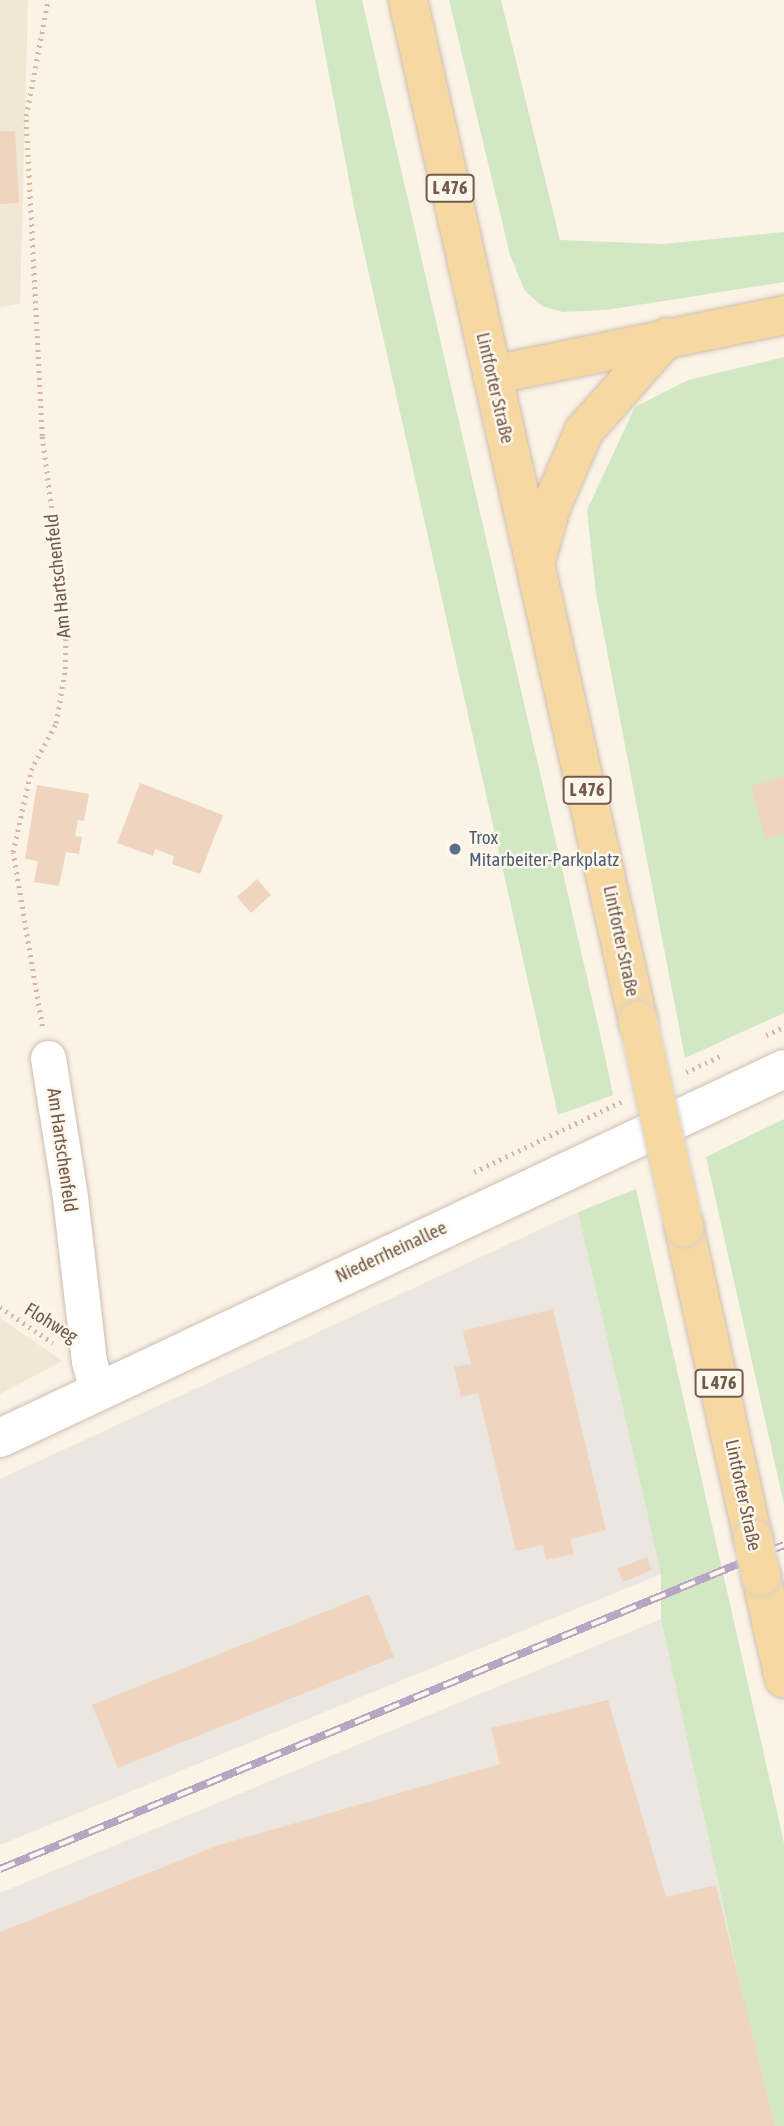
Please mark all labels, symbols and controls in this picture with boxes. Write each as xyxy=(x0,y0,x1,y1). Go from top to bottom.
road number: L 476 xyxy=(426,174,475,202)
street label: Lintforter Straße xyxy=(471,330,519,446)
street label: Am Hartschenfeld xyxy=(40,513,76,639)
road number: L 476 xyxy=(562,776,612,804)
place label: Trox Mitarbeiter-Parkplatz xyxy=(469,827,619,871)
marker: Trox Mitarbeiter-Parkplatz xyxy=(447,841,463,857)
street label: Lintforter Straße xyxy=(598,883,644,999)
street label: Am Hartschenfeld xyxy=(42,1087,82,1213)
street label: Niederrheinallee xyxy=(332,1216,450,1288)
street label: Flohweg xyxy=(20,1298,82,1348)
road number: L 476 xyxy=(694,1368,744,1398)
street label: Lintforter Straße xyxy=(720,1437,766,1553)

